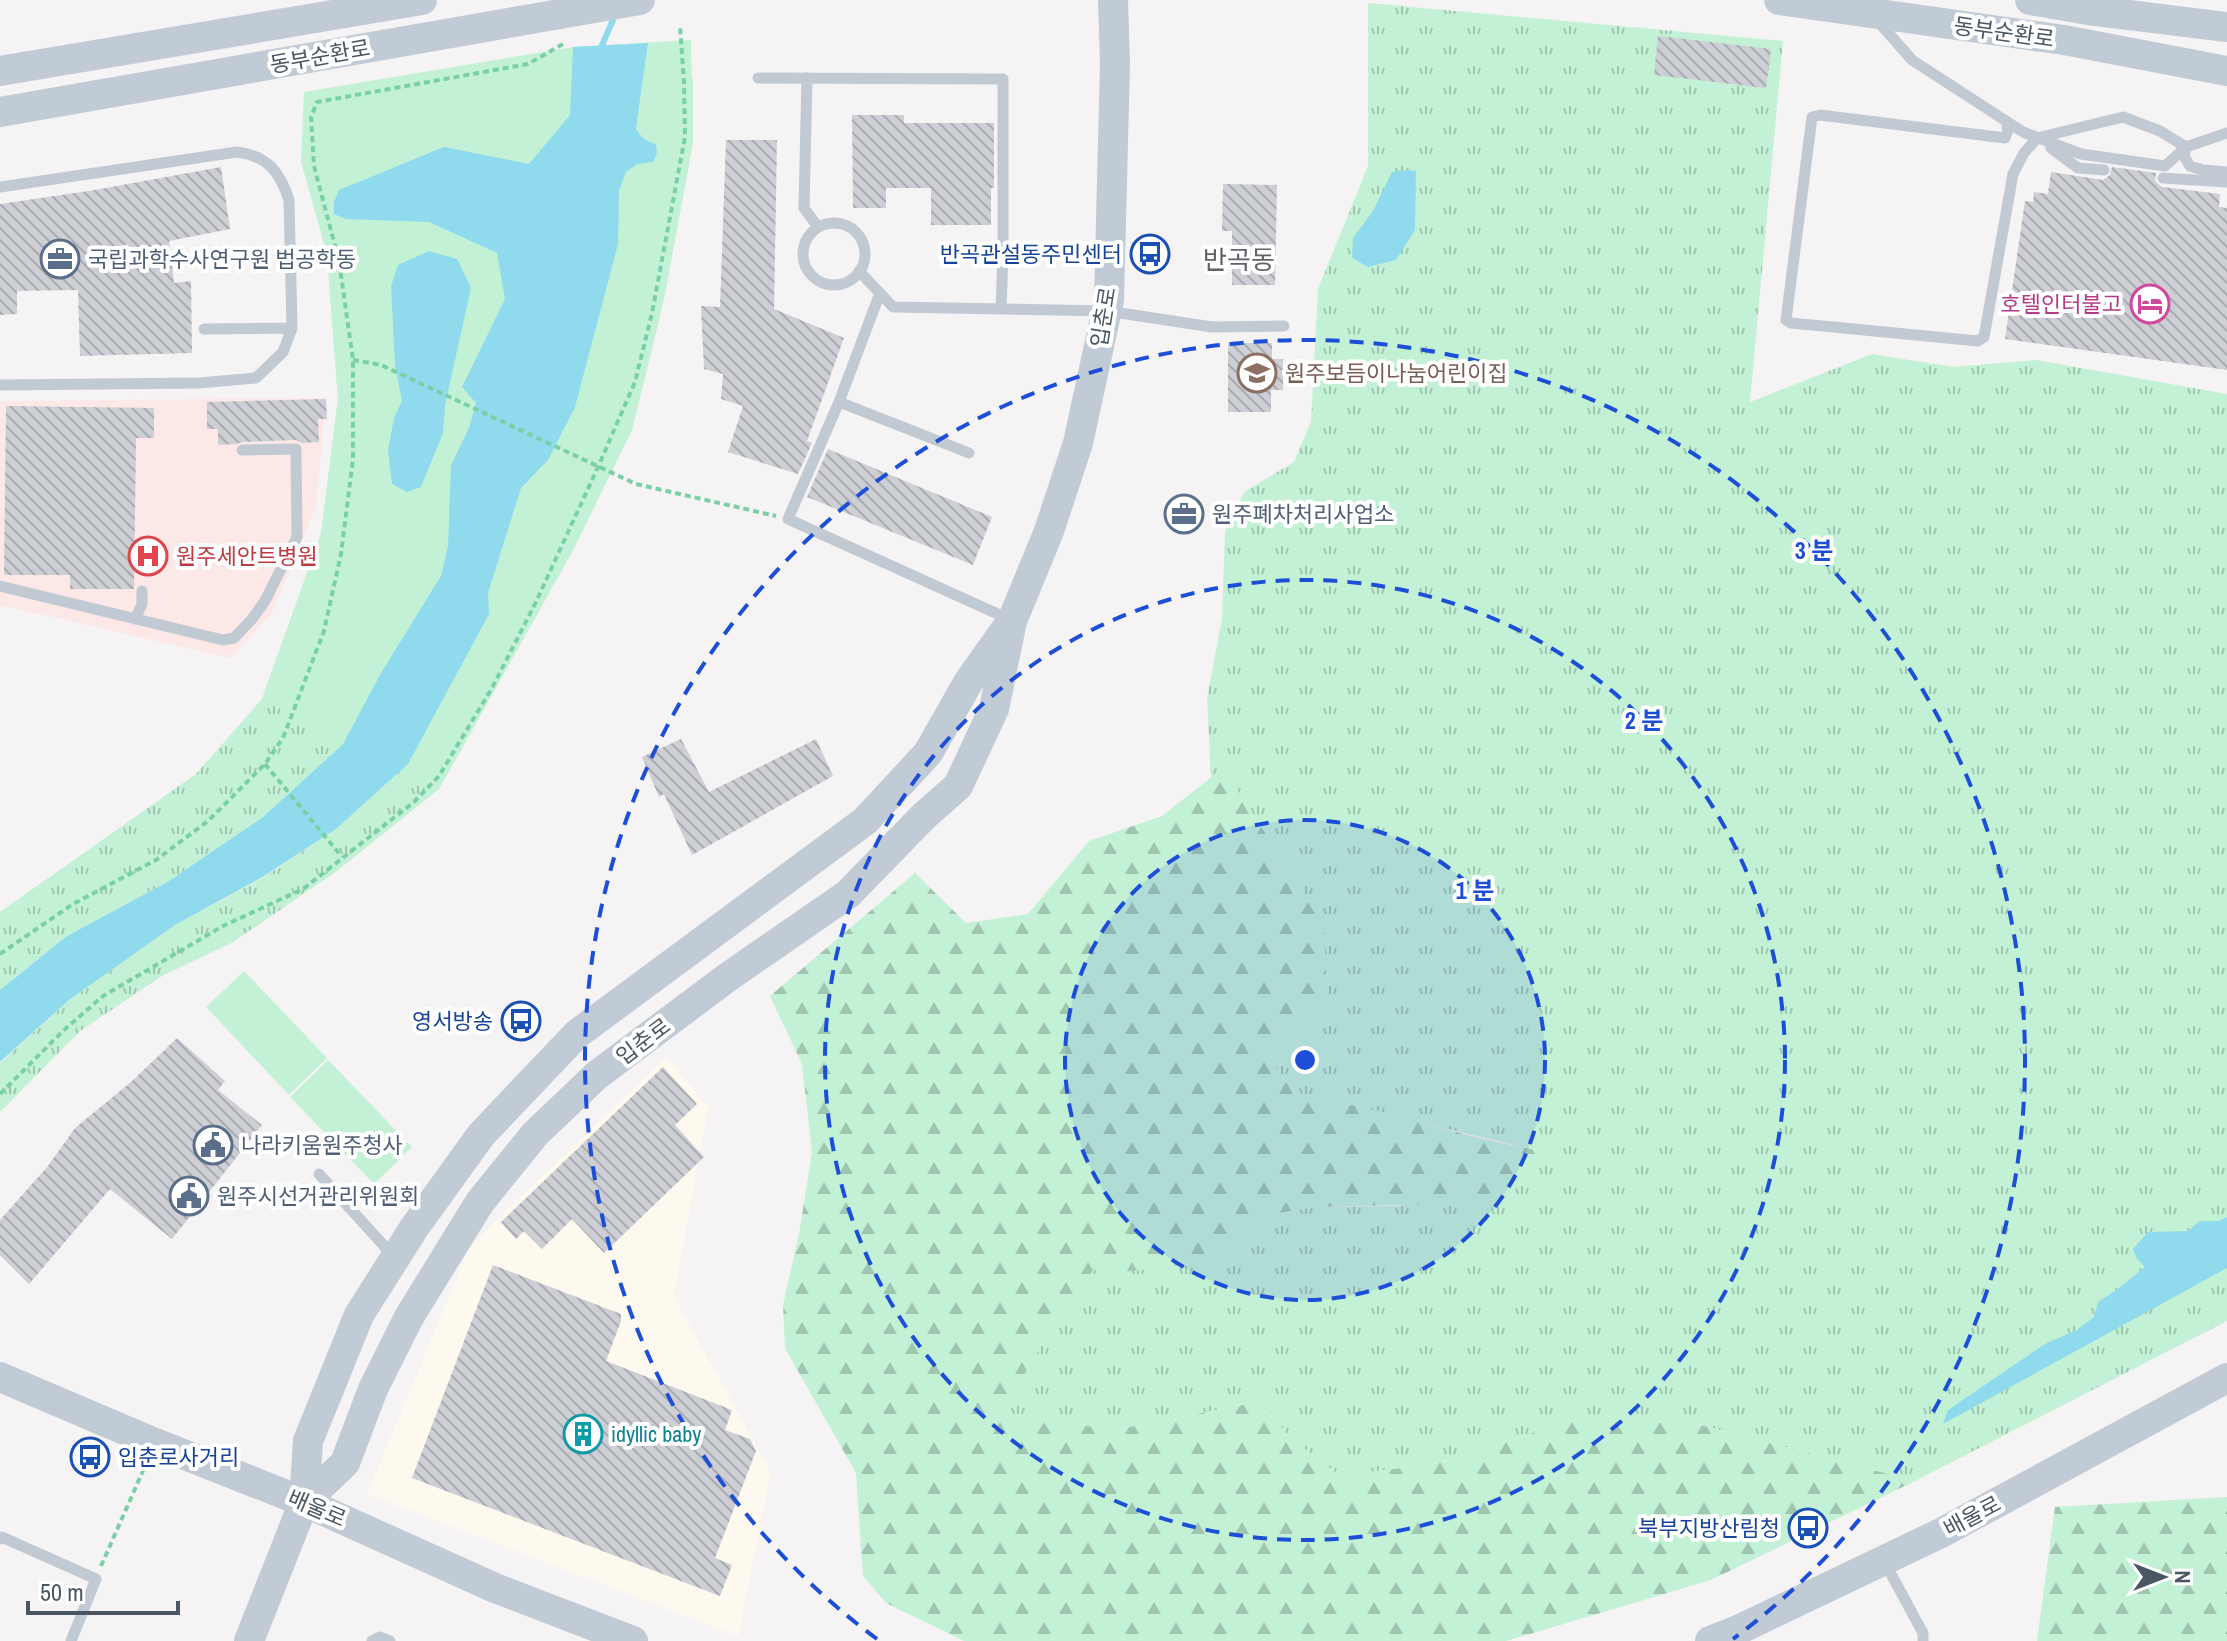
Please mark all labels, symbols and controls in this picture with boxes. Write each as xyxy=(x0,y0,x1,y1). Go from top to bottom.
street label: 동부순환로 xyxy=(1952,10,2056,54)
street label: 동부순환로 xyxy=(268,32,372,80)
bus stop icon: 반곡관설동주민센터 xyxy=(1129,233,1171,275)
office icon: 국립과학수사연구원 법공학동 xyxy=(39,238,81,280)
place label: 반곡관설동주민센터 xyxy=(940,239,1122,269)
district label: 반곡동 xyxy=(1203,242,1275,277)
place label: 국립과학수사연구원 법공학동 xyxy=(88,244,356,274)
hotel icon: 호텔인터불고 xyxy=(2129,283,2171,325)
street label: 입춘로 xyxy=(1083,285,1123,349)
place label: 호텔인터불고 xyxy=(2001,289,2122,319)
school or university icon: 원주보듬이나눔어린이집 xyxy=(1236,352,1278,394)
place label: 원주보듬이나눔어린이집 xyxy=(1285,358,1508,388)
office icon: 원주폐차처리사업소 xyxy=(1163,493,1205,535)
place label: 원주폐차처리사업소 xyxy=(1212,499,1394,529)
text: 3 분 xyxy=(1795,534,1833,566)
hospital icon: 원주세안트병원 xyxy=(127,535,169,577)
place label: 원주세안트병원 xyxy=(176,541,318,571)
text: 2 분 xyxy=(1625,704,1663,736)
text: 1 분 xyxy=(1456,874,1494,906)
bus stop icon: 영서방송 xyxy=(500,1000,542,1042)
place label: 영서방송 xyxy=(412,1006,493,1036)
street label: 입춘로 xyxy=(610,1011,676,1071)
centre of rings xyxy=(1291,1046,1319,1074)
public building icon: 나라키움원주청사 xyxy=(192,1124,234,1166)
place label: 나라키움원주청사 xyxy=(241,1130,403,1160)
public building icon: 원주시선거관리위원회 xyxy=(168,1175,210,1217)
place label: 원주시선거관리위원회 xyxy=(217,1181,419,1211)
building icon: idyllic baby xyxy=(562,1413,604,1455)
place label: idyllic baby xyxy=(611,1419,701,1449)
bus stop icon: 입춘로사거리 xyxy=(69,1436,111,1478)
place label: 입춘로사거리 xyxy=(118,1442,239,1472)
street label: 배울로 xyxy=(283,1482,351,1534)
street label: 배울로 xyxy=(1938,1488,2006,1544)
bus stop icon: 북부지방산림청 xyxy=(1787,1507,1829,1549)
place label: 북부지방산림청 xyxy=(1638,1513,1780,1543)
north arrow xyxy=(2123,1537,2203,1617)
scale bar xyxy=(28,1565,178,1615)
text: N xyxy=(2168,1570,2198,1584)
text: 50 m xyxy=(40,1576,84,1608)

